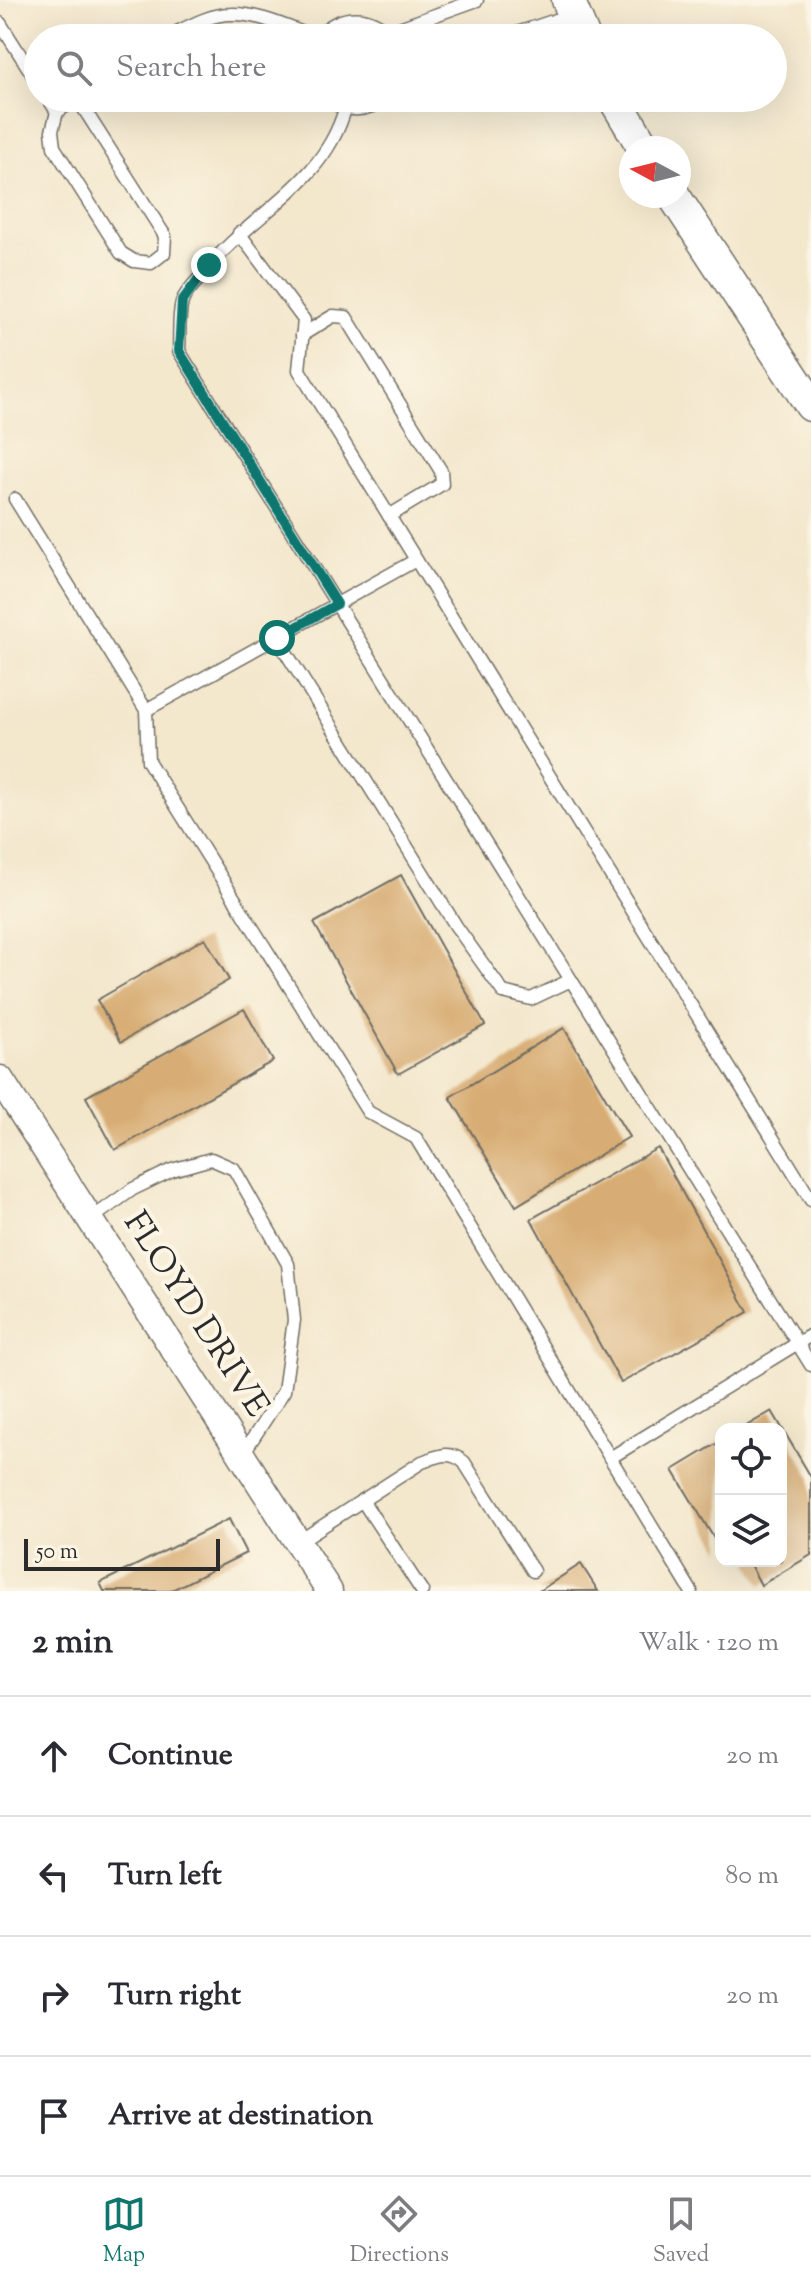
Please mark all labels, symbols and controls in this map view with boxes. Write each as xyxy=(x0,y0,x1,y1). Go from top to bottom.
search box xyxy=(24,24,787,112)
icon: search xyxy=(52,46,96,90)
text: Search here xyxy=(116,47,266,90)
north arrow xyxy=(619,136,691,208)
route end xyxy=(191,247,227,283)
route start xyxy=(259,620,295,656)
street label: FLOYD DRIVE xyxy=(110,1203,280,1427)
map controls xyxy=(715,1423,787,1567)
button: locate xyxy=(715,1423,787,1495)
button: layers xyxy=(715,1495,787,1567)
scale bar xyxy=(24,1535,220,1571)
text: 50 m xyxy=(36,1537,78,1569)
text: 2 min xyxy=(32,1619,113,1668)
text: Walk · 120 m xyxy=(639,1625,779,1662)
icon: ahead xyxy=(32,1734,76,1778)
text: Continue xyxy=(108,1735,233,1778)
text: 20 m xyxy=(726,1738,779,1775)
icon: left xyxy=(32,1854,76,1898)
text: Turn left xyxy=(108,1855,222,1898)
text: 80 m xyxy=(725,1858,779,1895)
icon: right xyxy=(32,1974,76,2018)
text: Turn right xyxy=(108,1975,241,2018)
text: 20 m xyxy=(726,1978,779,2015)
icon: arrive xyxy=(32,2094,76,2138)
text: Arrive at destination xyxy=(108,2095,373,2138)
tab: Map xyxy=(102,2192,146,2272)
tab: Directions xyxy=(350,2192,449,2272)
tab: Saved xyxy=(653,2192,709,2272)

